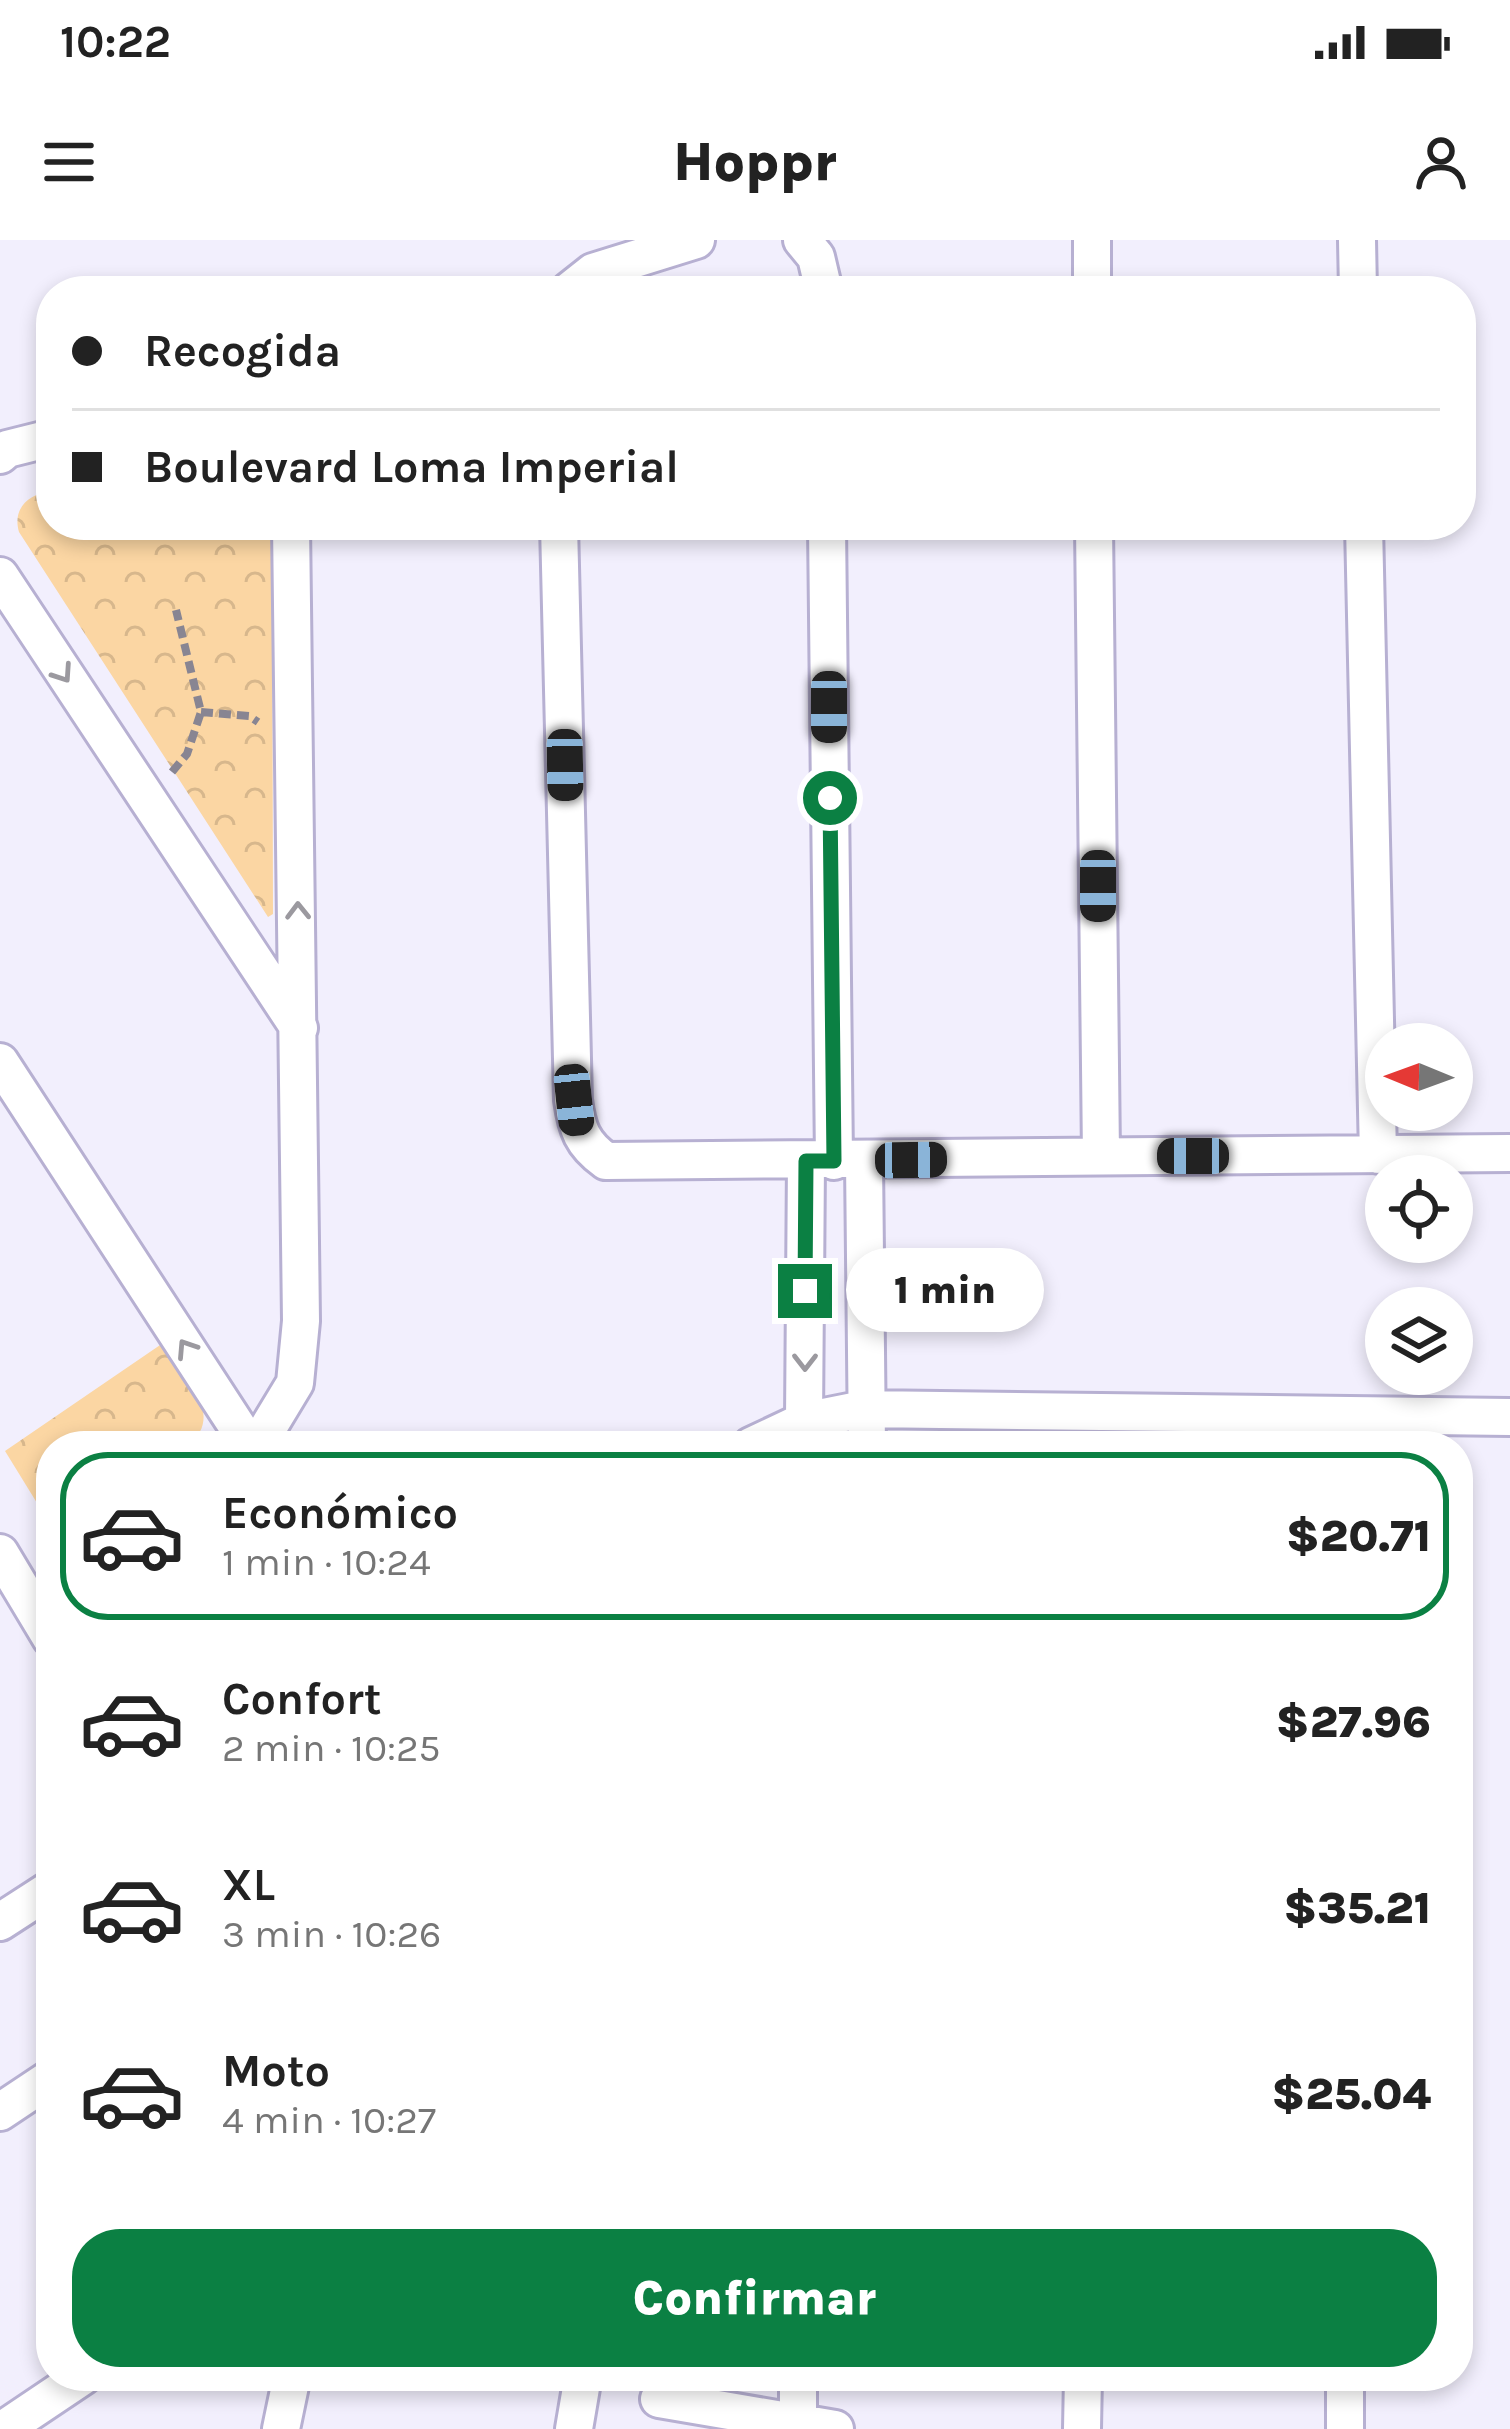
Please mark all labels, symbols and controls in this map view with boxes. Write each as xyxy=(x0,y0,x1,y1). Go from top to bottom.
text: 10:22 xyxy=(60,16,171,68)
icon: menu xyxy=(36,129,102,195)
icon: person xyxy=(1408,129,1474,195)
text: Hoppr xyxy=(673,130,837,194)
text: Recogida xyxy=(144,325,341,377)
text: Boulevard Loma Imperial xyxy=(144,441,679,493)
one-way arrow xyxy=(49,661,71,683)
car xyxy=(811,671,847,743)
car xyxy=(546,729,584,801)
route start xyxy=(803,771,857,825)
car xyxy=(1080,850,1116,922)
one-way arrow xyxy=(285,901,311,920)
north arrow xyxy=(1365,1023,1473,1131)
map controls xyxy=(1365,1023,1473,1395)
car xyxy=(552,1062,596,1138)
car xyxy=(1157,1138,1229,1174)
car xyxy=(875,1141,947,1179)
button: locate xyxy=(1365,1155,1473,1263)
callout: 1 min xyxy=(847,1249,1045,1333)
route end xyxy=(778,1264,832,1318)
text: 1 min xyxy=(894,1267,996,1313)
button: layers xyxy=(1365,1287,1473,1395)
one-way arrow xyxy=(178,1339,201,1361)
one-way arrow xyxy=(792,1354,818,1372)
icon: car xyxy=(78,1482,186,1590)
text: Económico xyxy=(222,1487,458,1539)
text: $20.71 xyxy=(1286,1510,1431,1562)
text: 1 min · 10:24 xyxy=(222,1539,431,1585)
icon: car xyxy=(78,1668,186,1776)
text: Confort xyxy=(222,1673,381,1725)
text: $27.96 xyxy=(1276,1696,1431,1748)
text: 2 min · 10:25 xyxy=(222,1725,441,1771)
icon: car xyxy=(78,1854,186,1962)
text: XL xyxy=(222,1859,275,1911)
text: $35.21 xyxy=(1284,1882,1431,1934)
text: 3 min · 10:26 xyxy=(222,1911,441,1957)
icon: car xyxy=(78,2040,186,2148)
text: Moto xyxy=(222,2045,330,2097)
text: $25.04 xyxy=(1272,2068,1431,2120)
text: 4 min · 10:27 xyxy=(222,2097,436,2143)
button: Confirmar xyxy=(72,2229,1437,2367)

